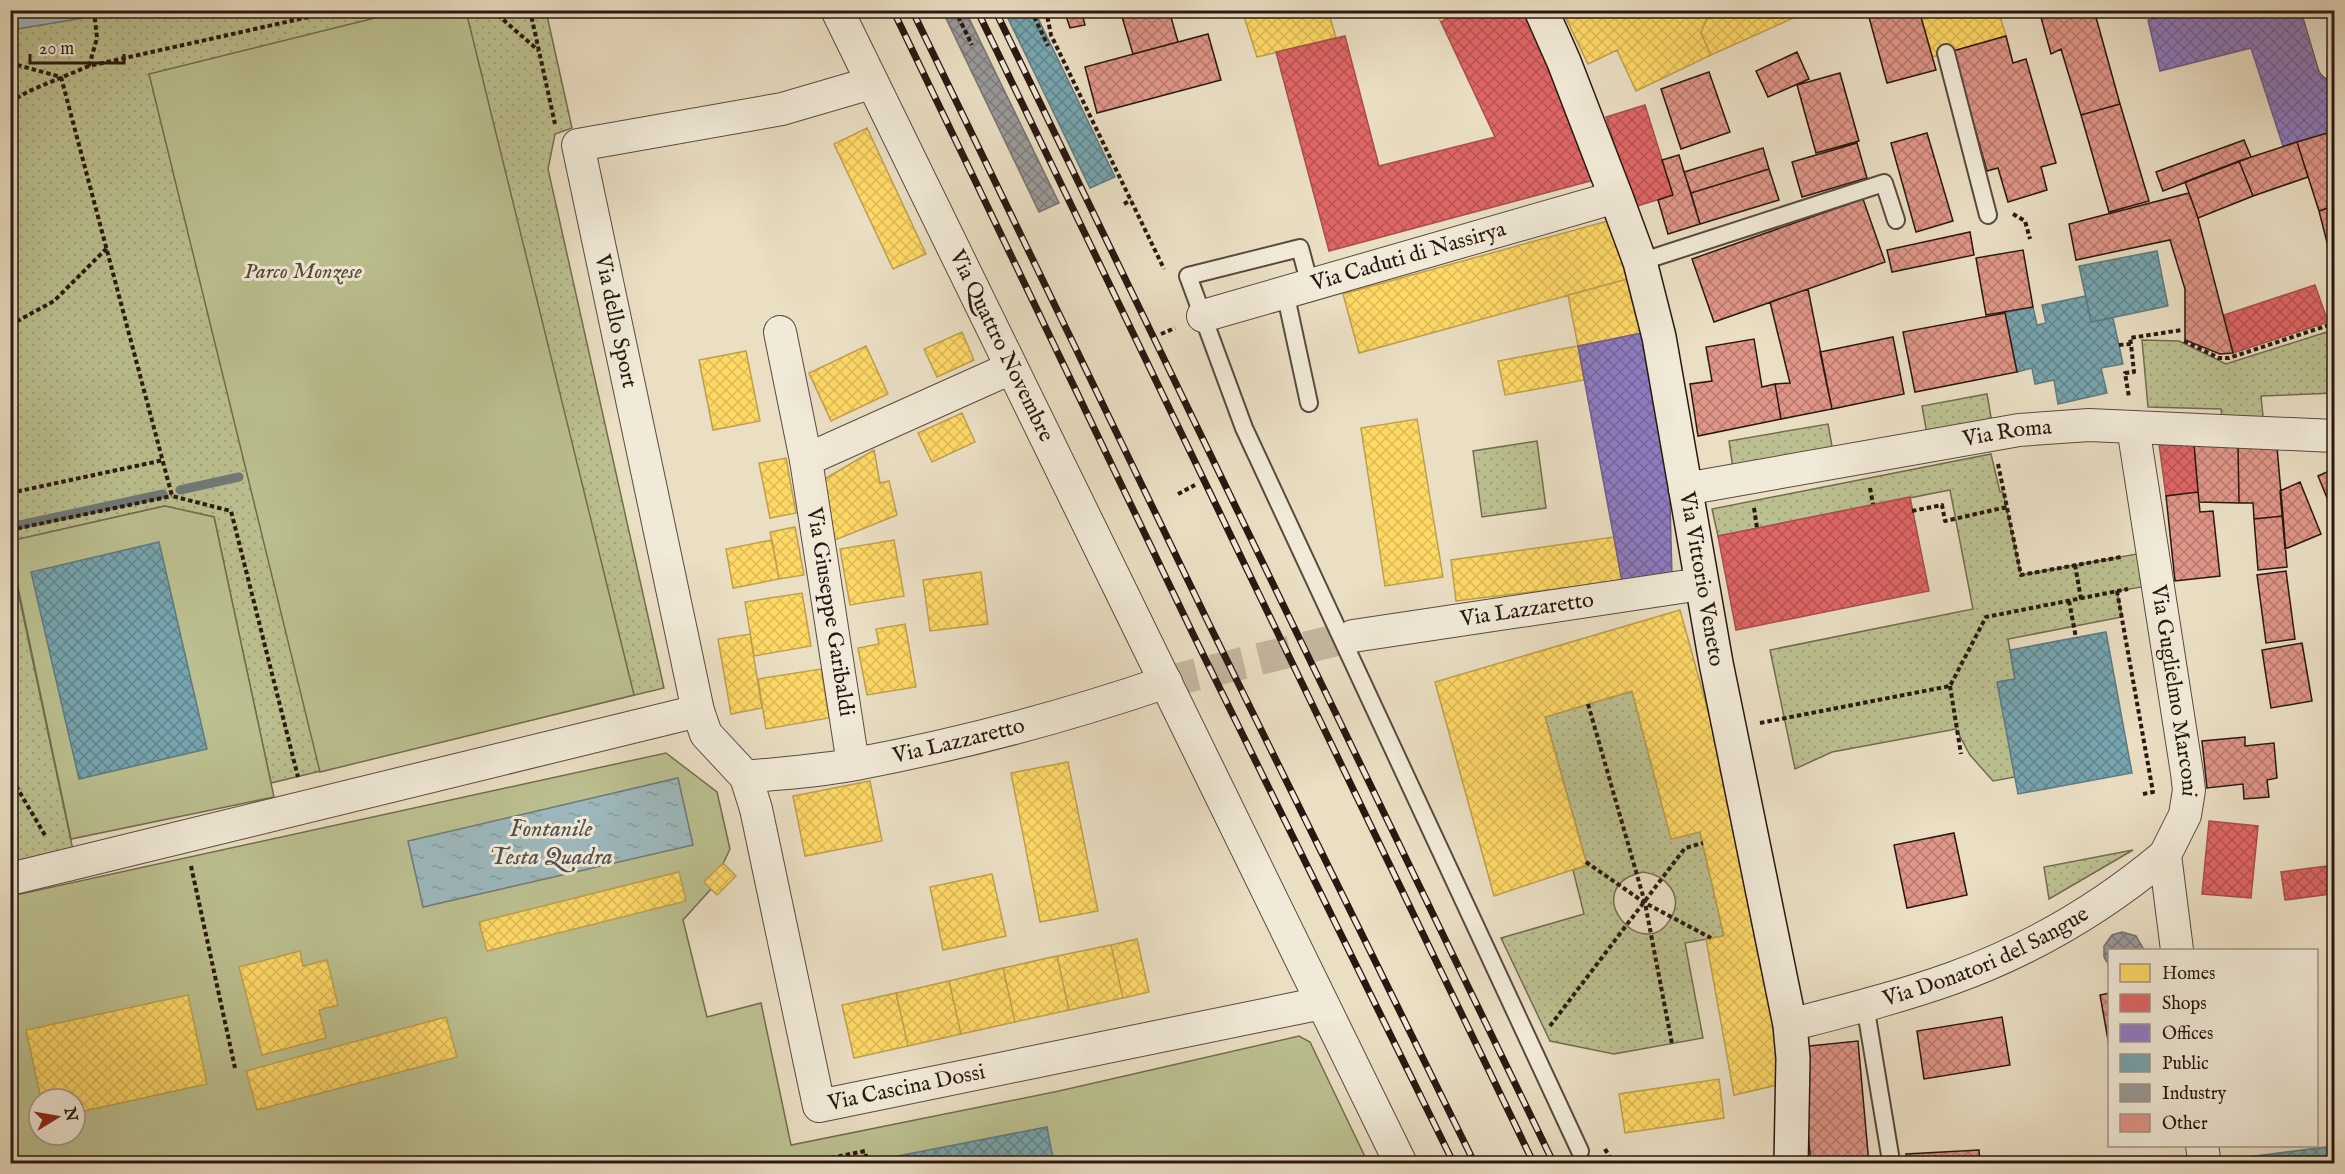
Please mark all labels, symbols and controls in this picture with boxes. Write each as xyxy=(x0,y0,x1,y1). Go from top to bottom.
scale bar xyxy=(30,27,124,65)
text: 20 m xyxy=(39,38,74,61)
street label: Via Caduti di Nassirya xyxy=(1307,215,1510,298)
street label: Via Quattro Novembre xyxy=(942,245,1060,447)
street label: Via dello Sport xyxy=(587,251,643,391)
park label: Parco Monzese xyxy=(244,258,363,286)
street label: Via Roma xyxy=(1959,414,2053,454)
street label: Via Vittorio Veneto xyxy=(1672,489,1730,669)
street label: Via Giuseppe Garibaldi xyxy=(799,504,860,719)
street label: Via Guglielmo Marconi xyxy=(2144,582,2203,799)
street label: Via Lazzaretto xyxy=(1457,586,1596,634)
street label: Via Lazzaretto xyxy=(889,712,1028,771)
water label: Fontanile Testa Quadra xyxy=(489,814,613,873)
street label: Via Donatori del Sangue xyxy=(1879,900,2094,1014)
legend xyxy=(2108,949,2318,1147)
text: Homes xyxy=(2162,963,2215,986)
text: Shops xyxy=(2162,993,2207,1016)
text: Offices xyxy=(2162,1023,2213,1046)
text: Public xyxy=(2162,1053,2209,1076)
street label: Via Cascina Dossi xyxy=(824,1058,988,1118)
text: Industry xyxy=(2162,1083,2226,1106)
north arrow xyxy=(27,1087,87,1147)
text: N xyxy=(58,1105,81,1123)
text: Other xyxy=(2162,1113,2208,1136)

